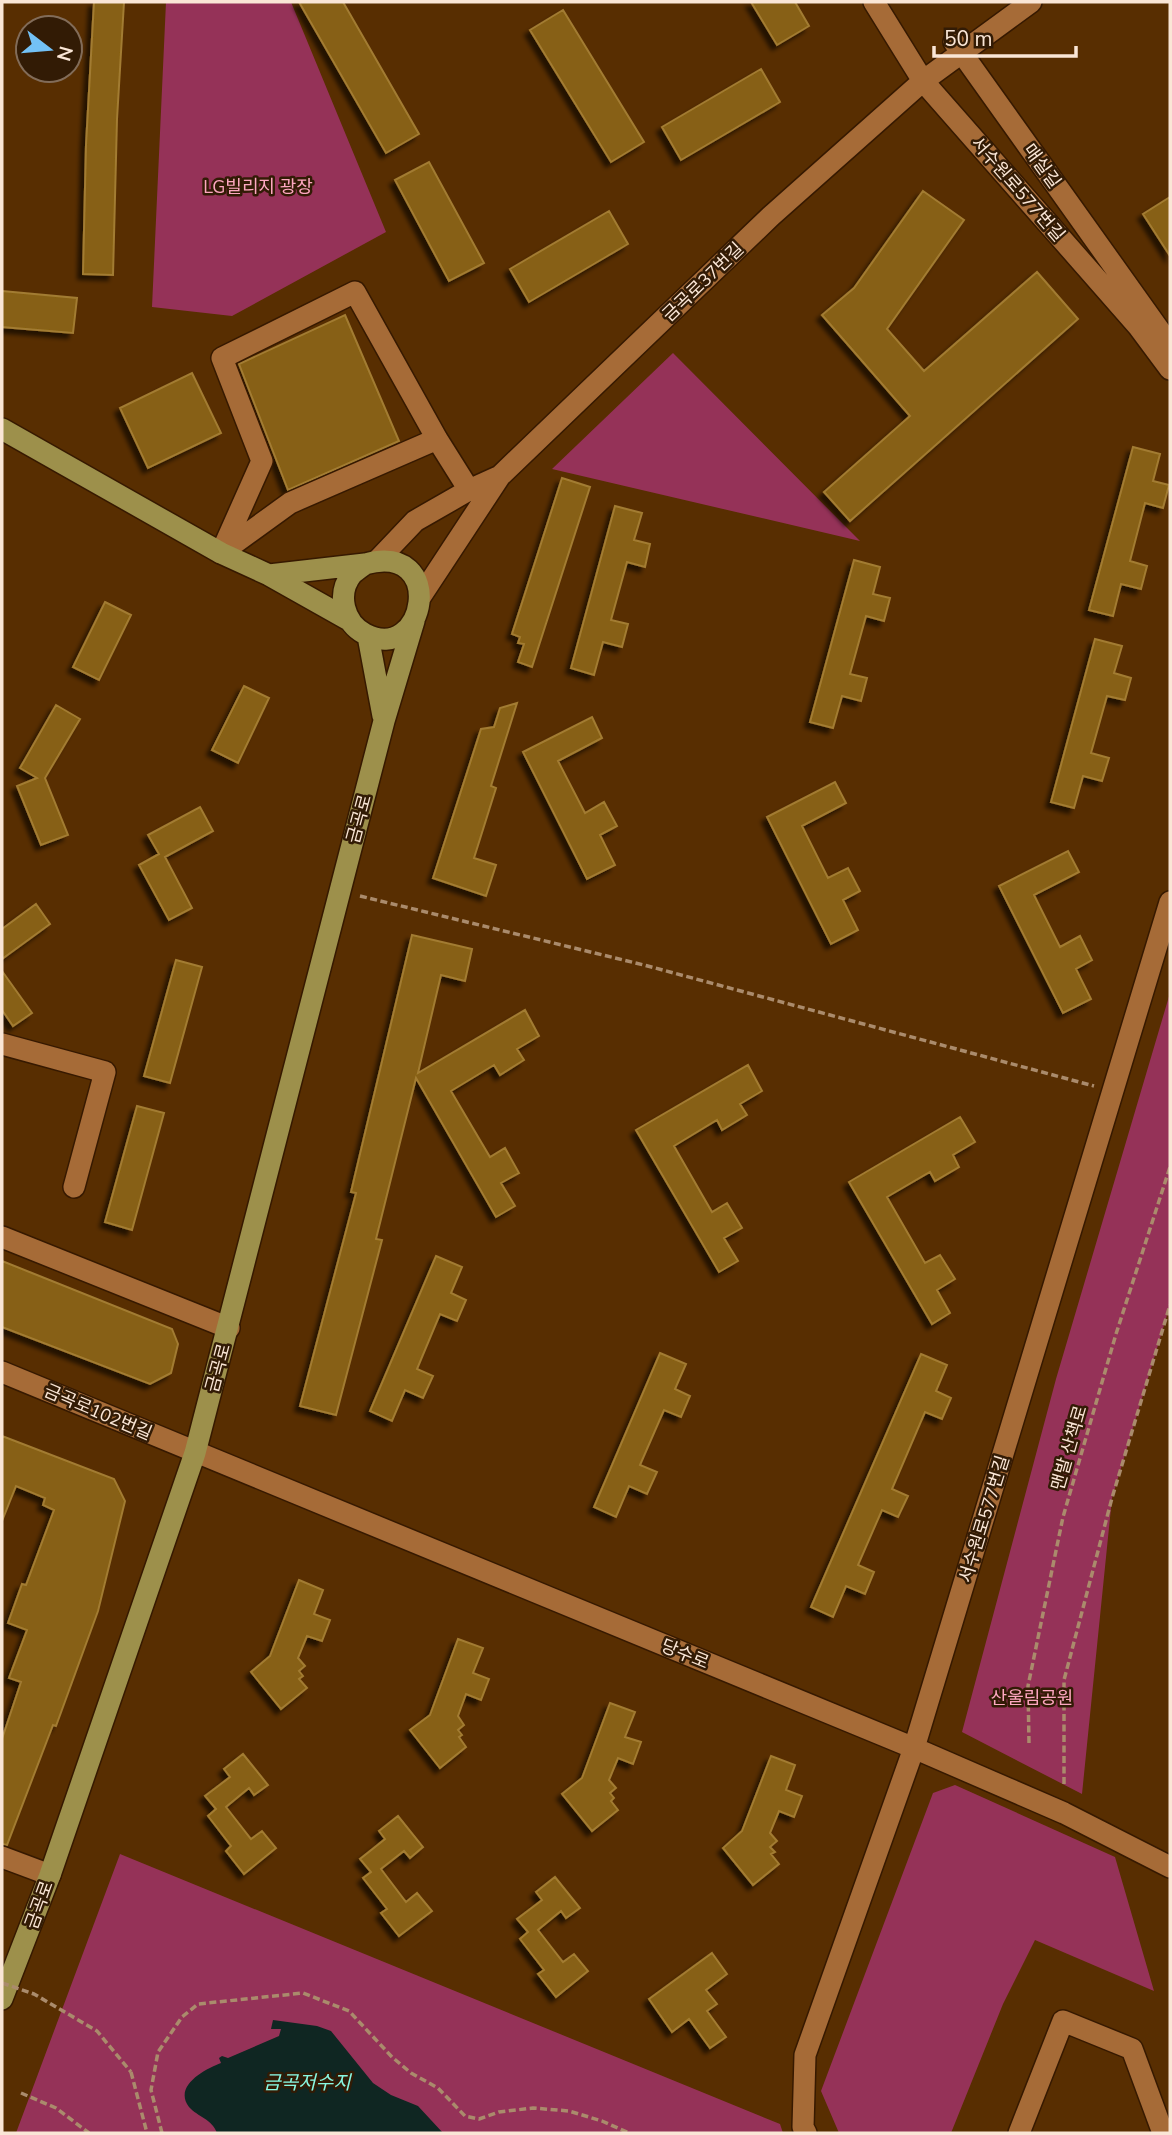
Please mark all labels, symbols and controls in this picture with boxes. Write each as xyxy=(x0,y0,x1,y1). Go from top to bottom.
north arrow xyxy=(14,14,84,84)
scale bar xyxy=(934,14,1076,58)
text: 50 m xyxy=(944,25,993,53)
text: N xyxy=(50,43,79,64)
street label: 서수원로577번길 xyxy=(966,131,1070,247)
street label: 매실길 xyxy=(1018,139,1066,193)
park label: LG빌리지 광장 xyxy=(203,175,313,199)
street label: 금곡로37번길 xyxy=(657,237,749,327)
street label: 금곡로 xyxy=(341,792,377,846)
street label: 금곡로 xyxy=(200,1341,236,1395)
street label: 금곡로102번길 xyxy=(40,1378,156,1446)
street label: 맨발 산책로 xyxy=(1045,1403,1093,1493)
street label: 서수원로577번길 xyxy=(953,1452,1015,1586)
street label: 당수로 xyxy=(657,1634,713,1674)
park label: 산울림공원 xyxy=(991,1686,1073,1710)
street label: 금곡로 xyxy=(19,1878,59,1932)
water label: 금곡저수지 xyxy=(263,2070,352,2096)

